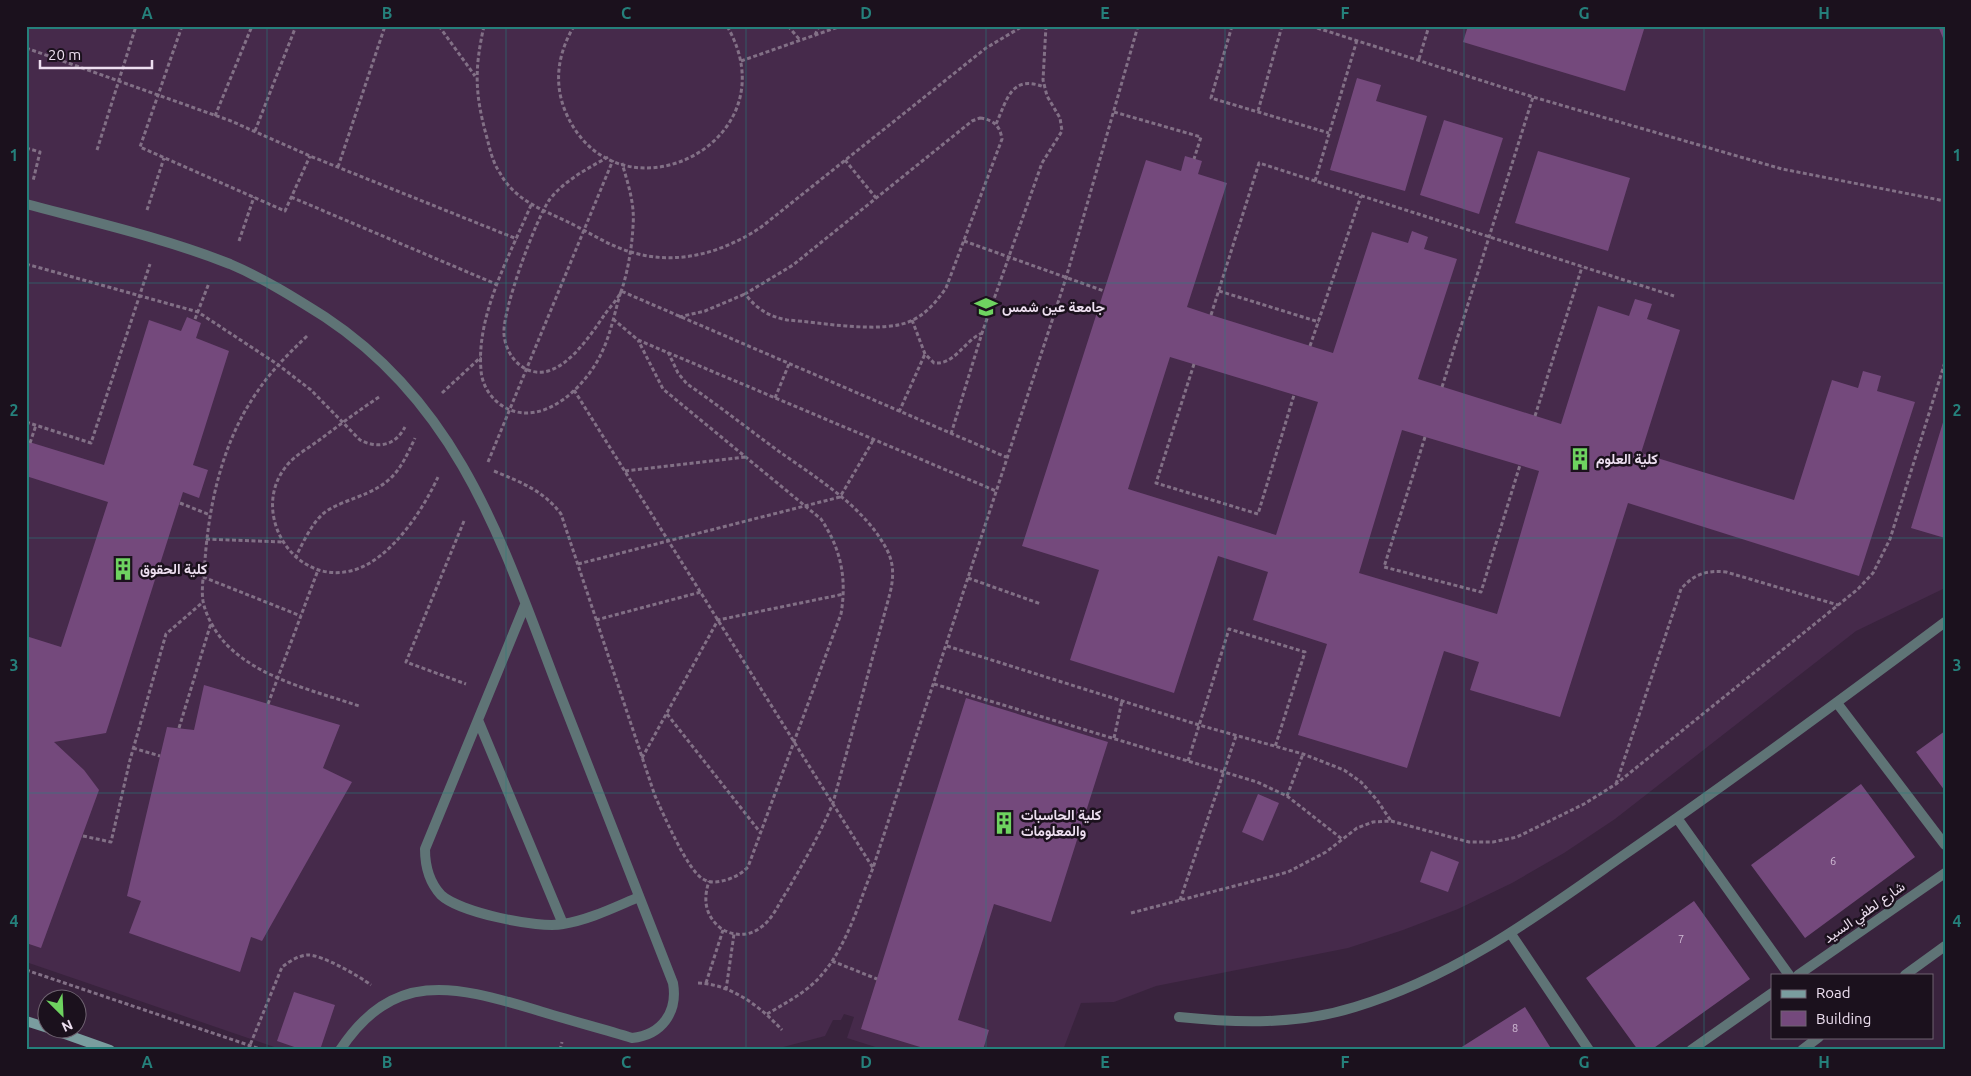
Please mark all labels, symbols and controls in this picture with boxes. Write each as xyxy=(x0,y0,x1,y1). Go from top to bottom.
text: A xyxy=(141,4,153,22)
text: B xyxy=(382,4,392,22)
text: C xyxy=(621,4,631,22)
text: D xyxy=(860,4,872,22)
text: E xyxy=(1100,4,1110,22)
text: F xyxy=(1341,4,1350,22)
text: G xyxy=(1578,4,1590,22)
text: H xyxy=(1818,4,1830,22)
scale bar xyxy=(40,38,152,70)
text: 20 m xyxy=(48,46,81,63)
text: 1 xyxy=(9,146,19,164)
text: 1 xyxy=(1952,146,1962,164)
school or university icon: جامعة عين شمس xyxy=(973,294,999,320)
place label: جامعة عين شمس xyxy=(1002,299,1105,316)
text: 2 xyxy=(9,401,19,419)
text: 2 xyxy=(1952,401,1962,419)
building icon: كلية العلوم xyxy=(1567,446,1593,472)
place label: كلية العلوم xyxy=(1596,451,1658,468)
building icon: كلية الحقوق xyxy=(110,556,136,582)
place label: كلية الحقوق xyxy=(140,561,207,578)
text: 3 xyxy=(9,656,19,674)
text: 3 xyxy=(1952,656,1962,674)
place label: كلية الحاسبات والمعلومات xyxy=(1021,807,1101,840)
building icon: كلية الحاسبات والمعلومات xyxy=(991,810,1017,836)
house number: 6 xyxy=(1830,855,1836,867)
street label: شارع لطفي السيد xyxy=(1820,878,1910,949)
text: 4 xyxy=(9,912,19,930)
text: 4 xyxy=(1952,912,1962,930)
house number: 7 xyxy=(1678,933,1684,945)
legend xyxy=(1771,974,1934,1038)
text: Road xyxy=(1816,984,1851,1001)
north arrow xyxy=(38,988,88,1038)
text: Building xyxy=(1816,1010,1871,1027)
text: N xyxy=(59,1016,75,1035)
house number: 8 xyxy=(1512,1022,1518,1034)
text: A xyxy=(141,1053,153,1071)
text: B xyxy=(382,1053,392,1071)
text: C xyxy=(621,1053,631,1071)
text: D xyxy=(860,1053,872,1071)
text: E xyxy=(1100,1053,1110,1071)
text: F xyxy=(1341,1053,1350,1071)
text: G xyxy=(1578,1053,1590,1071)
text: H xyxy=(1818,1053,1830,1071)

